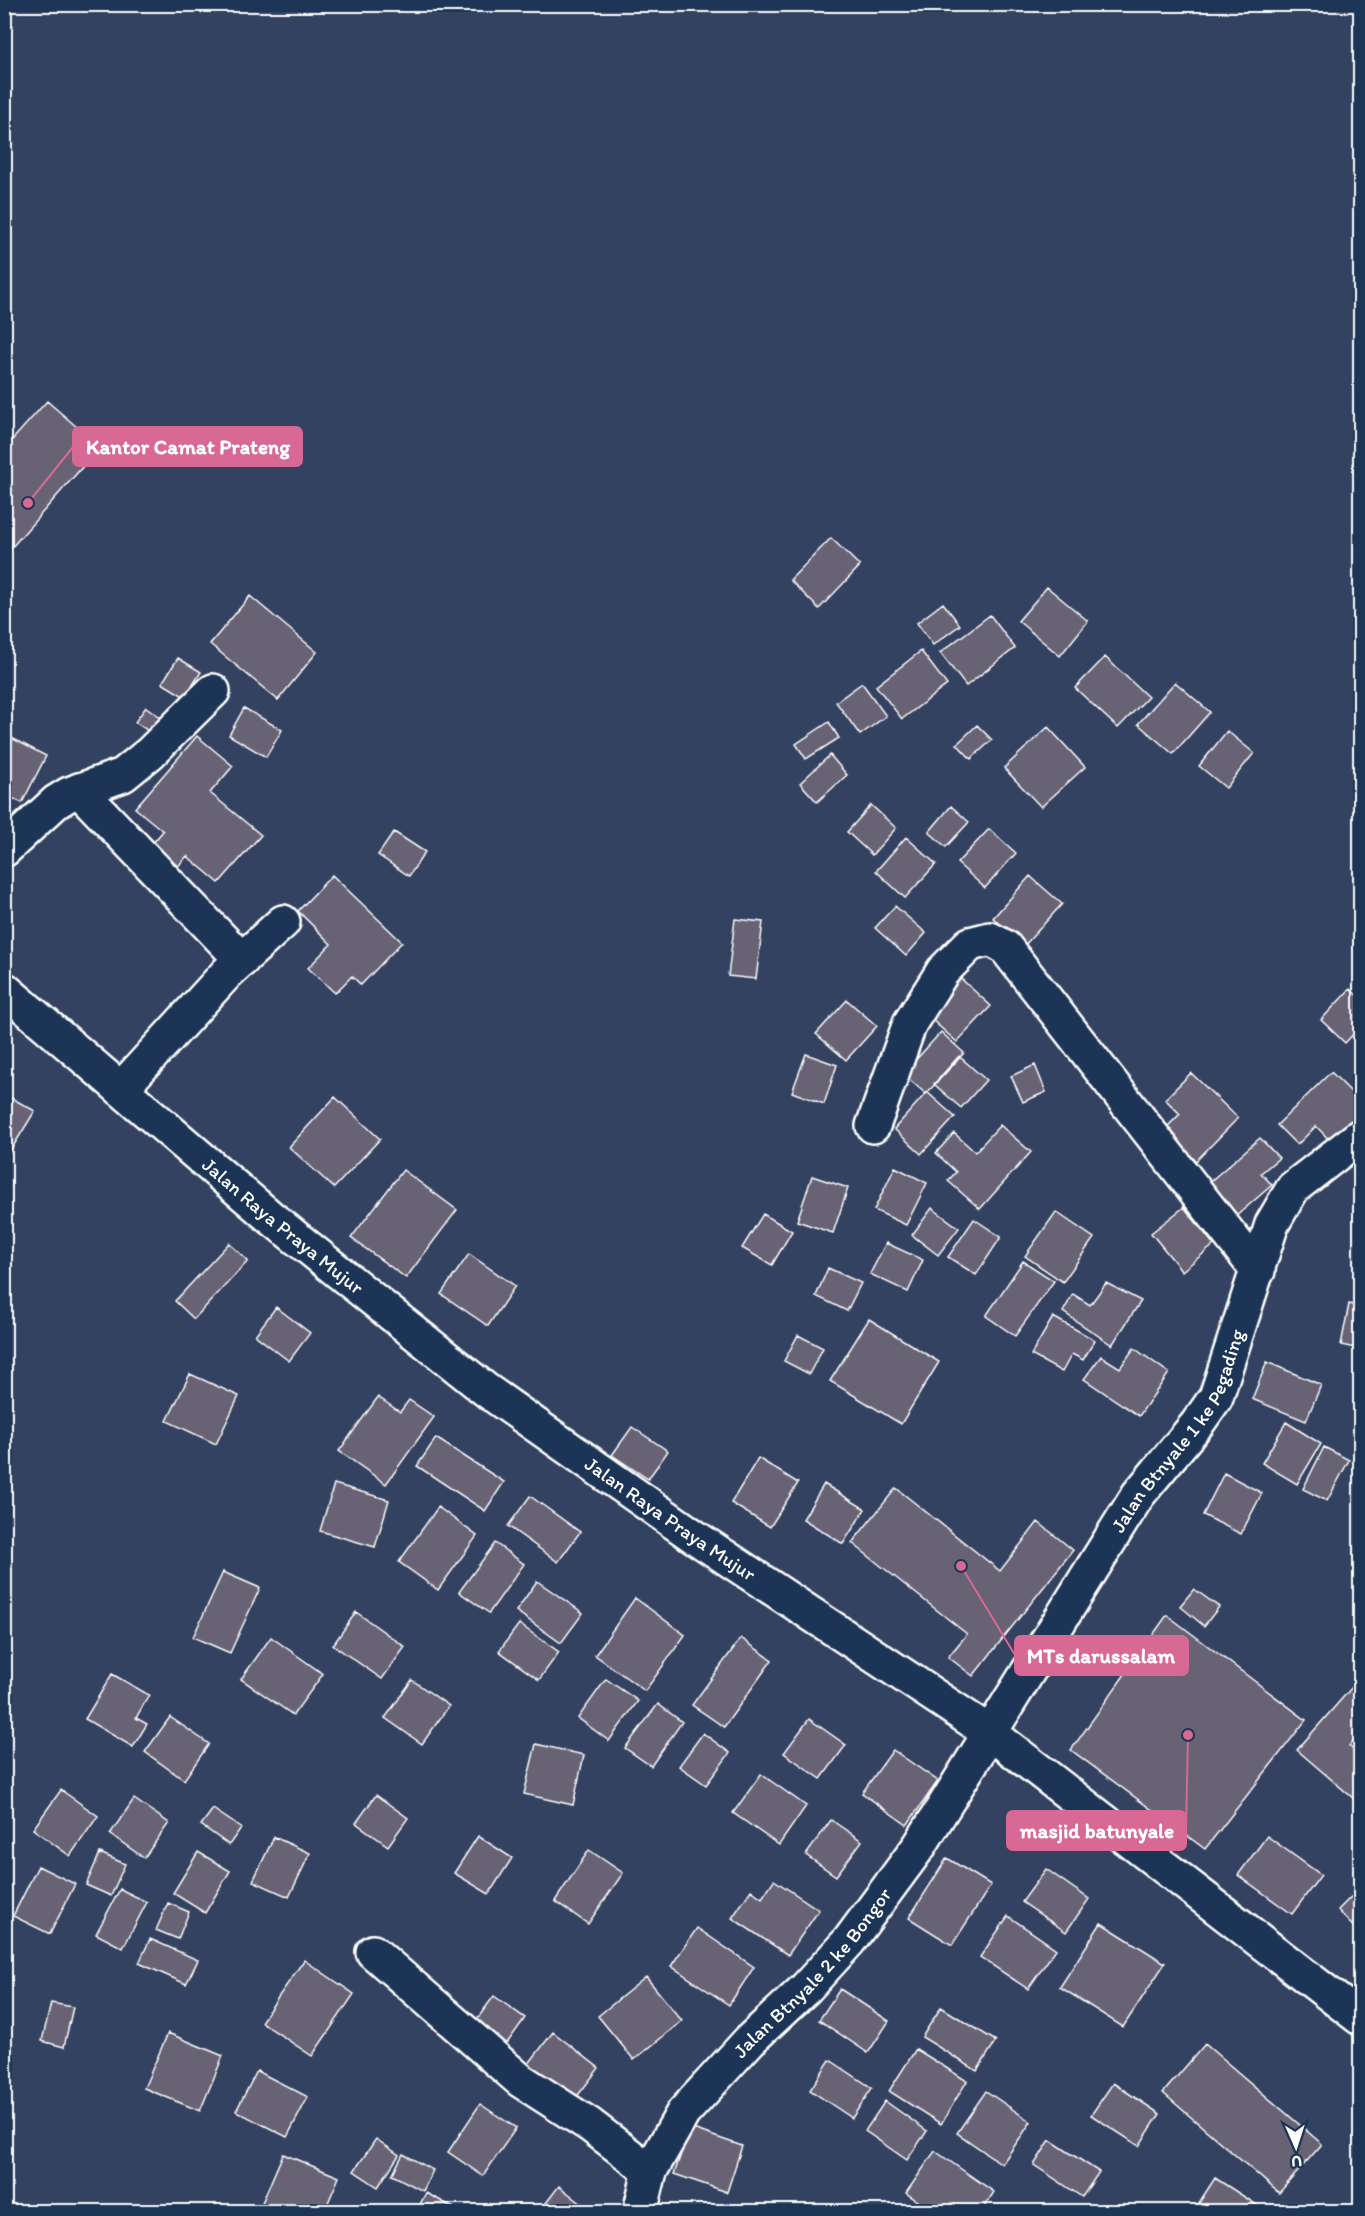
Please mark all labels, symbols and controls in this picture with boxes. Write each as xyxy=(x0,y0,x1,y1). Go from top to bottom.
callout: Kantor Camat Prateng xyxy=(73,427,302,466)
text: Kantor Camat Prateng xyxy=(86,434,291,460)
street label: Jalan Raya Praya Mujur xyxy=(197,1152,369,1299)
street label: Jalan Btnyale 1 ke Pegading xyxy=(1106,1325,1249,1537)
street label: Jalan Raya Praya Mujur xyxy=(580,1451,760,1586)
callout: MTs darussalam xyxy=(1015,1636,1188,1675)
text: MTs darussalam xyxy=(1027,1643,1176,1668)
callout: masjid batunyale xyxy=(1007,1811,1186,1850)
text: masjid batunyale xyxy=(1019,1818,1174,1844)
street label: Jalan Btnyale 2 ke Bongor xyxy=(728,1883,896,2063)
north arrow xyxy=(1266,2117,1326,2177)
text: U xyxy=(1291,2152,1303,2171)

